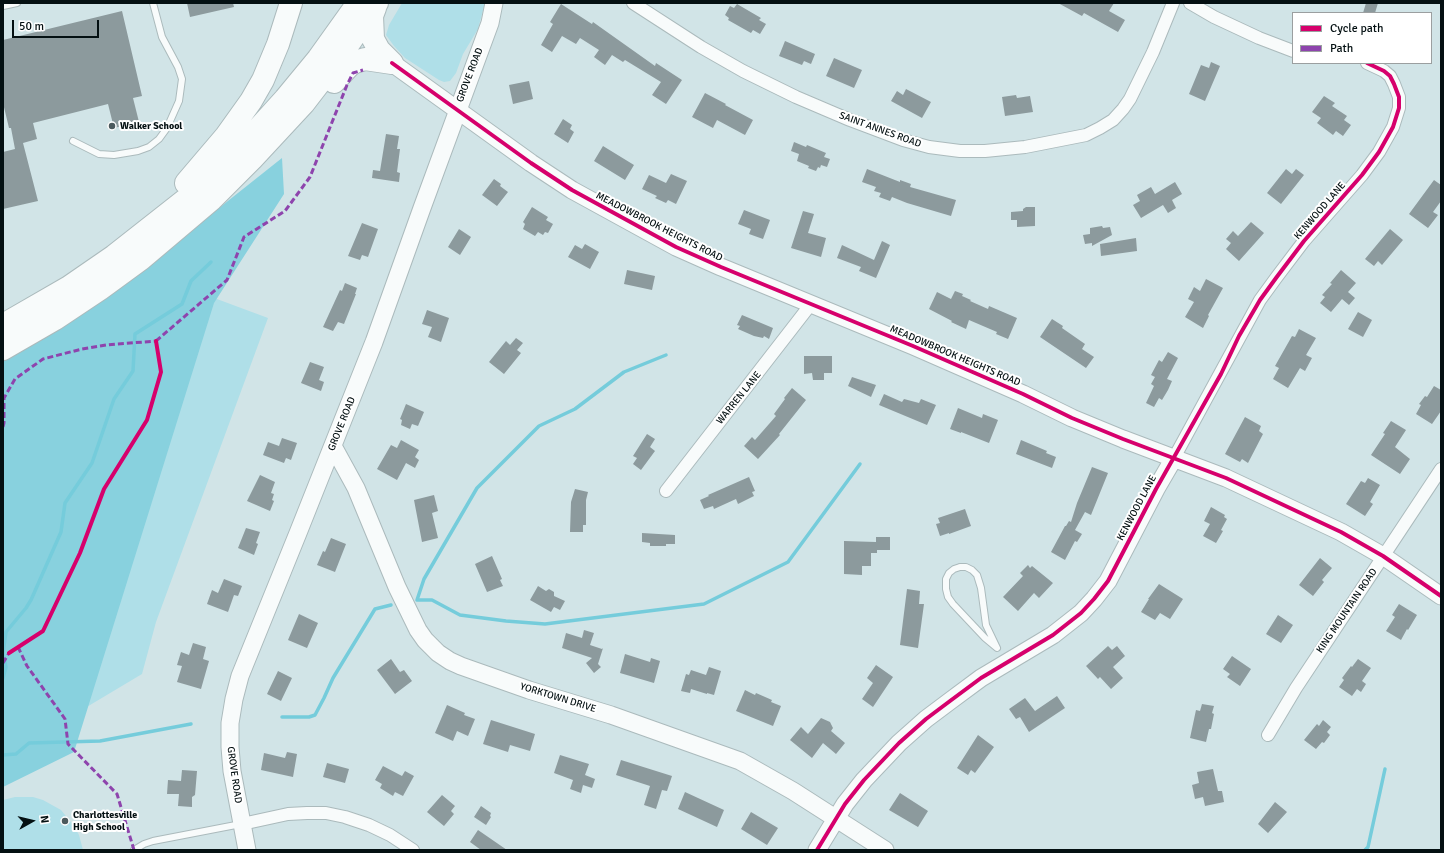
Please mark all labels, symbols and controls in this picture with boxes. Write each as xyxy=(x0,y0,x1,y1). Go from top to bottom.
scale bar xyxy=(14,12,101,38)
legend xyxy=(1292,12,1432,64)
text: 50 m xyxy=(19,19,44,34)
text: Cycle path xyxy=(1330,21,1383,36)
text: Path xyxy=(1330,41,1353,56)
street label: GROVE ROAD xyxy=(454,46,486,104)
street label: SAINT ANNES ROAD xyxy=(837,110,923,150)
place label: Walker School xyxy=(120,120,182,132)
marker: Walker School xyxy=(107,121,117,131)
street label: KENWOOD LANE xyxy=(1292,180,1348,242)
street label: MEADOWBROOK HEIGHTS ROAD xyxy=(594,190,724,264)
street label: MEADOWBROOK HEIGHTS ROAD xyxy=(888,323,1022,389)
street label: WARREN LANE xyxy=(714,369,764,427)
street label: GROVE ROAD xyxy=(326,395,358,453)
street label: KENWOOD LANE xyxy=(1115,473,1159,543)
street label: KING MOUNTAIN ROAD xyxy=(1314,566,1380,656)
street label: YORKTOWN DRIVE xyxy=(519,681,597,715)
street label: GROVE ROAD xyxy=(224,746,244,804)
north arrow xyxy=(12,801,52,841)
place label: Charlottesville High School xyxy=(73,809,137,832)
text: N xyxy=(37,815,51,824)
marker: Charlottesville High School xyxy=(60,816,70,826)

